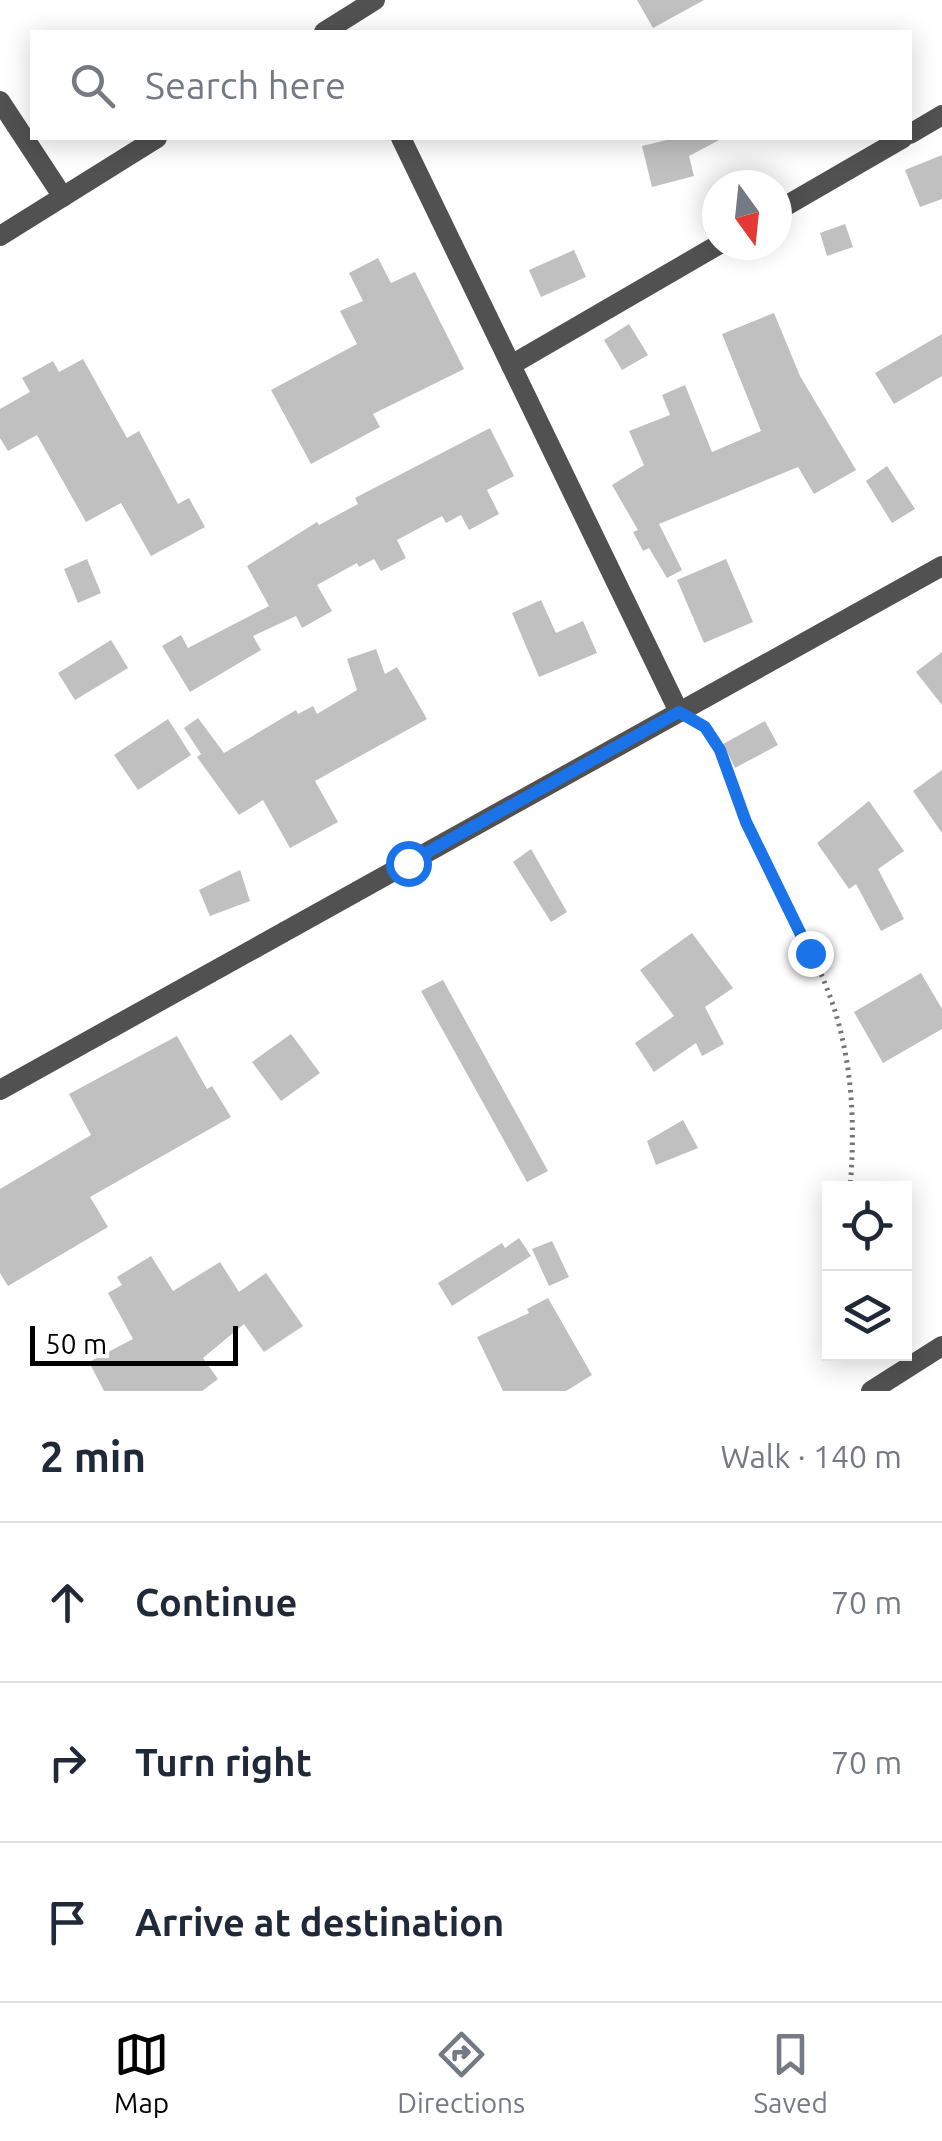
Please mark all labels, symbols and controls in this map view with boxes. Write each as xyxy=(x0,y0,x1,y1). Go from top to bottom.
search box xyxy=(30,30,912,140)
icon: search xyxy=(65,58,120,113)
text: Search here xyxy=(145,64,346,106)
north arrow xyxy=(702,170,792,260)
route start xyxy=(386,841,432,887)
route end xyxy=(788,931,834,977)
map controls xyxy=(822,1181,912,1361)
button: locate xyxy=(822,1181,912,1271)
button: layers xyxy=(822,1271,912,1361)
scale bar xyxy=(30,1321,238,1366)
text: 50 m xyxy=(45,1328,107,1359)
text: 2 min xyxy=(40,1433,146,1480)
text: Walk · 140 m xyxy=(720,1438,902,1474)
icon: ahead xyxy=(40,1575,95,1630)
text: Continue xyxy=(135,1581,297,1623)
text: 70 m xyxy=(831,1584,902,1620)
icon: right xyxy=(40,1735,95,1790)
text: Turn right xyxy=(135,1741,312,1783)
text: 70 m xyxy=(831,1744,902,1780)
icon: arrive xyxy=(40,1895,95,1950)
text: Arrive at destination xyxy=(135,1901,504,1943)
tab: Map xyxy=(114,2027,169,2118)
tab: Directions xyxy=(397,2027,525,2118)
tab: Saved xyxy=(753,2027,828,2118)

